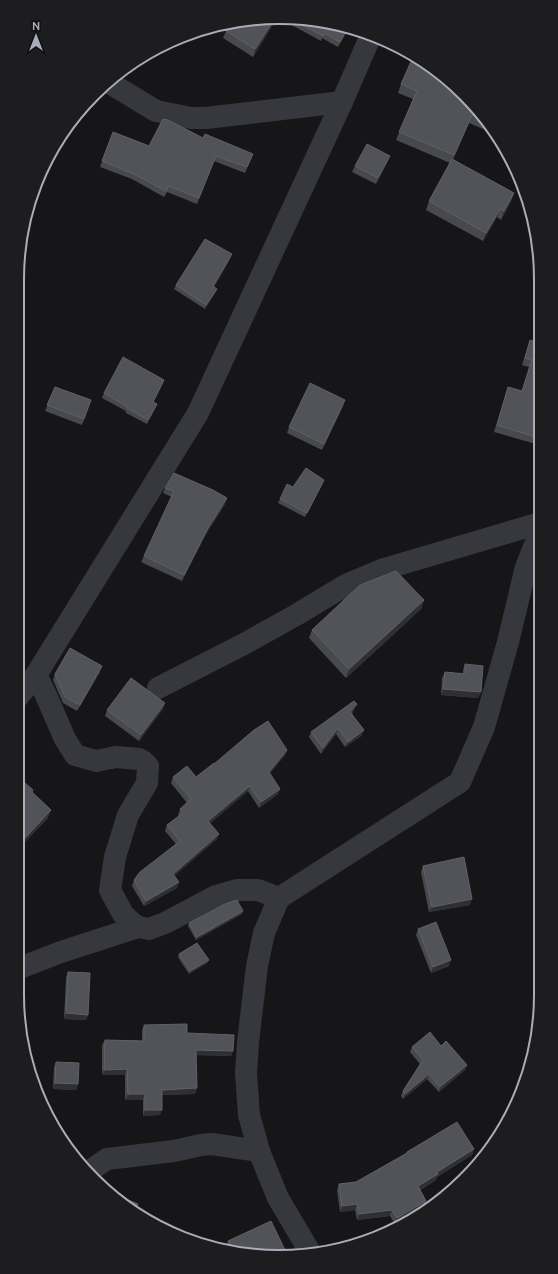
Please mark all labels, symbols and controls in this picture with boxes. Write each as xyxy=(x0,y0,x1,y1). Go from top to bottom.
north arrow xyxy=(16,16,56,56)
text: N xyxy=(32,20,40,32)

